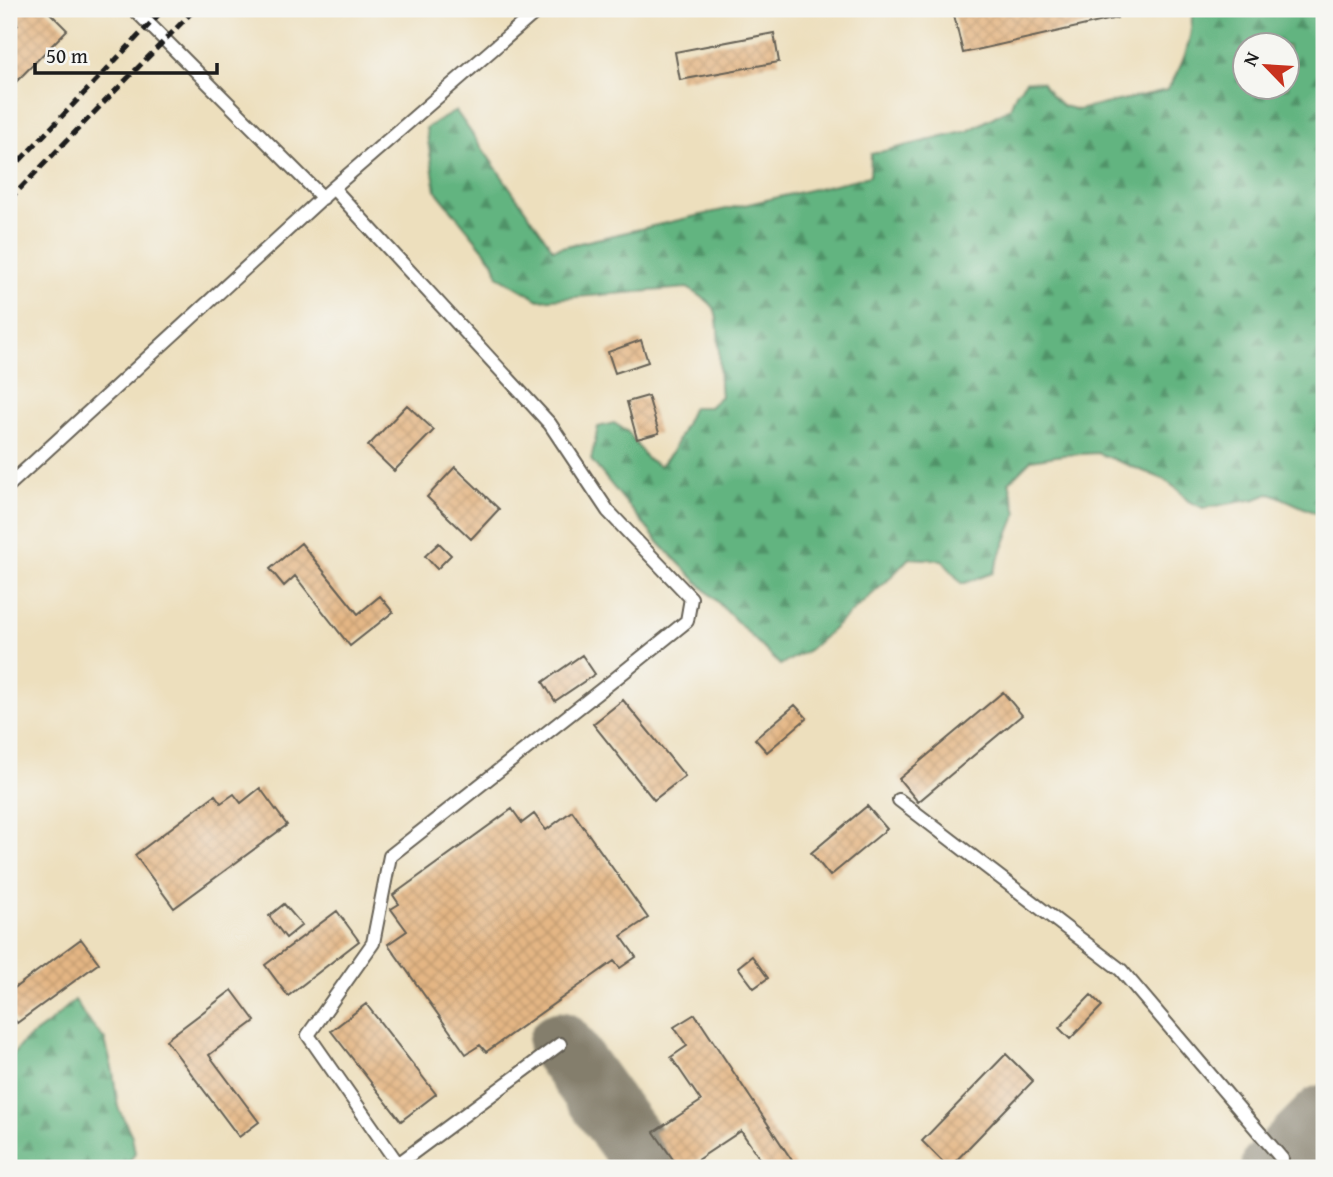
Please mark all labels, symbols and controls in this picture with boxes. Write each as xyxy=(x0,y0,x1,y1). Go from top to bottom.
scale bar xyxy=(35,32,217,76)
north arrow xyxy=(1232,32,1302,102)
text: 50 m xyxy=(46,40,88,71)
text: N xyxy=(1235,47,1266,70)

